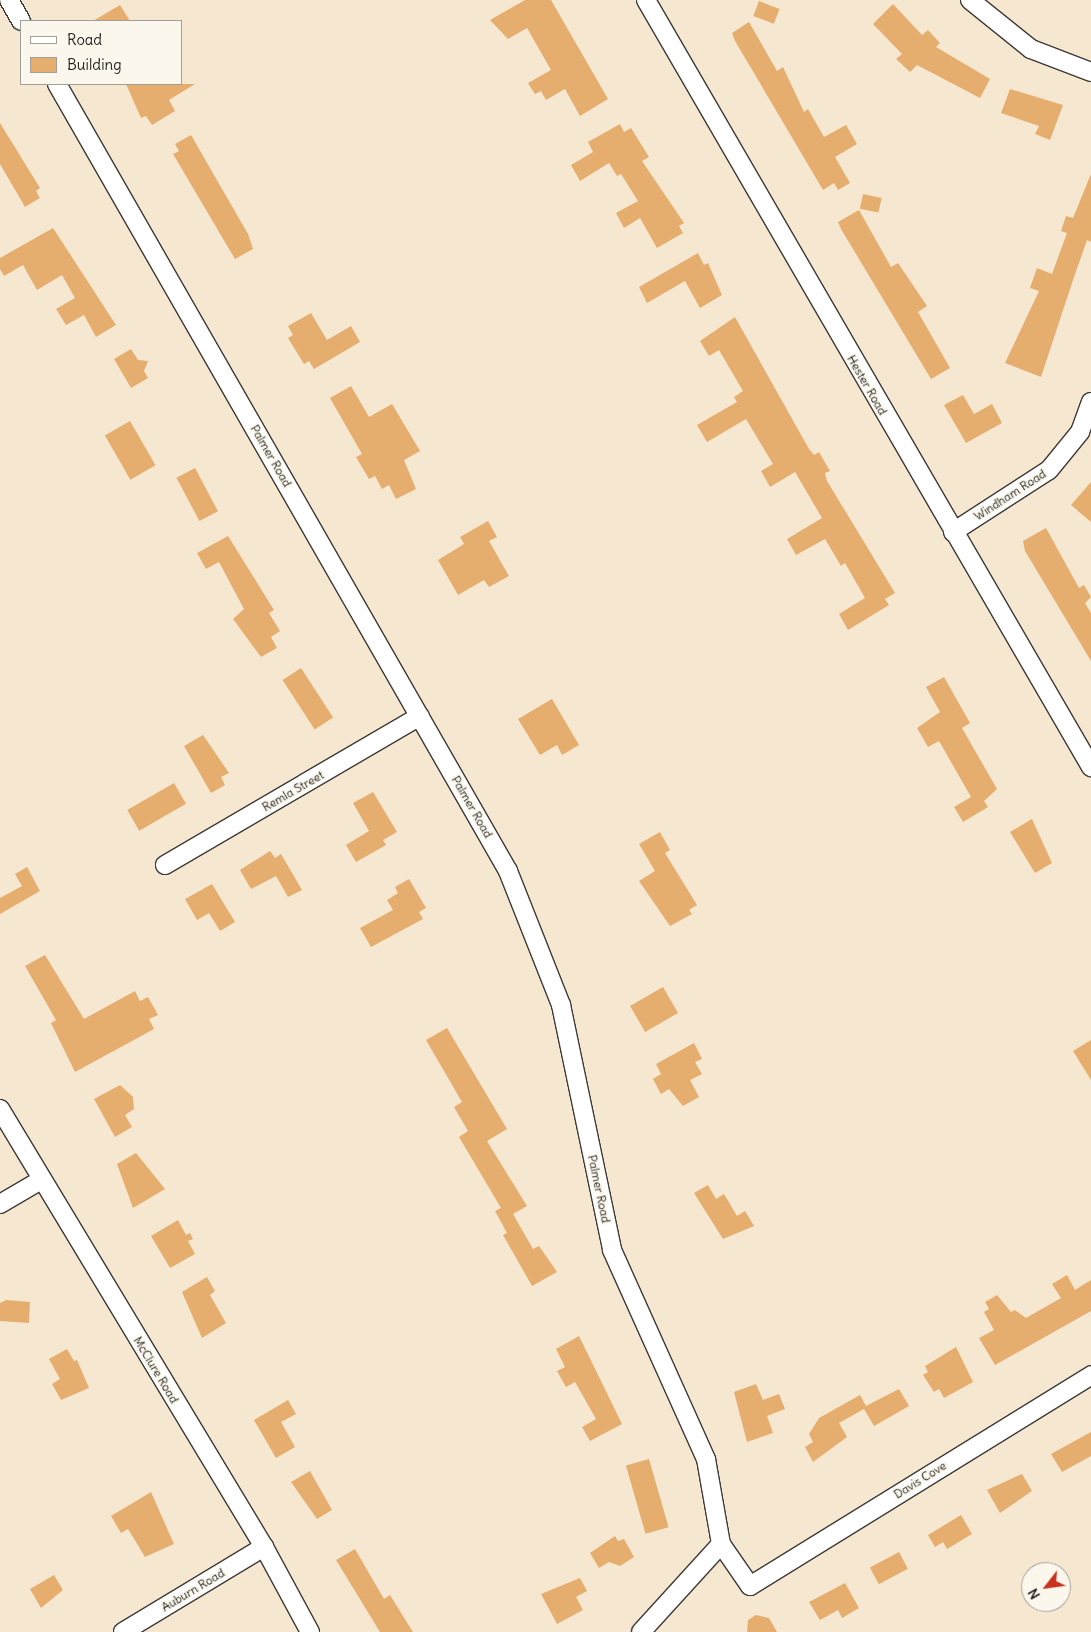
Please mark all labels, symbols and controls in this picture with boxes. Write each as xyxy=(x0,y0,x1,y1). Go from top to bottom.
legend xyxy=(20,20,182,85)
text: Road xyxy=(67,30,102,49)
text: Building xyxy=(67,55,122,74)
street label: Hester Road xyxy=(844,353,890,417)
street label: Palmer Road xyxy=(247,422,295,490)
street label: Windham Road xyxy=(971,466,1049,524)
street label: Remla Street xyxy=(260,768,326,814)
street label: Palmer Road xyxy=(448,773,496,841)
street label: Palmer Road xyxy=(585,1154,613,1224)
street label: McClure Road xyxy=(130,1334,182,1406)
street label: Davis Cove xyxy=(891,1458,949,1502)
north arrow xyxy=(1021,1562,1071,1612)
street label: Auburn Road xyxy=(159,1565,227,1615)
text: N xyxy=(1024,1585,1044,1603)

